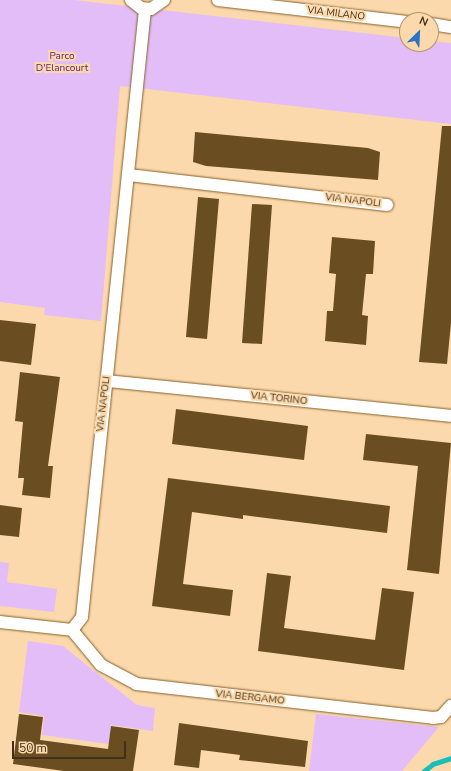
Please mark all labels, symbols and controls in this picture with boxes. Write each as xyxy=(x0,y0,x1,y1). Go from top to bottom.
street label: VIA MILANO xyxy=(306,5,366,23)
north arrow xyxy=(399,12,439,52)
text: N xyxy=(417,13,430,30)
park label: Parco D'Elancourt xyxy=(36,50,88,74)
street label: VIA NAPOLI xyxy=(325,192,381,210)
street label: VIA NAPOLI xyxy=(95,376,113,432)
street label: VIA TORINO xyxy=(250,390,308,408)
street label: VIA BERGAMO xyxy=(215,688,285,708)
scale bar xyxy=(14,733,128,759)
text: 50 m xyxy=(19,740,47,756)

